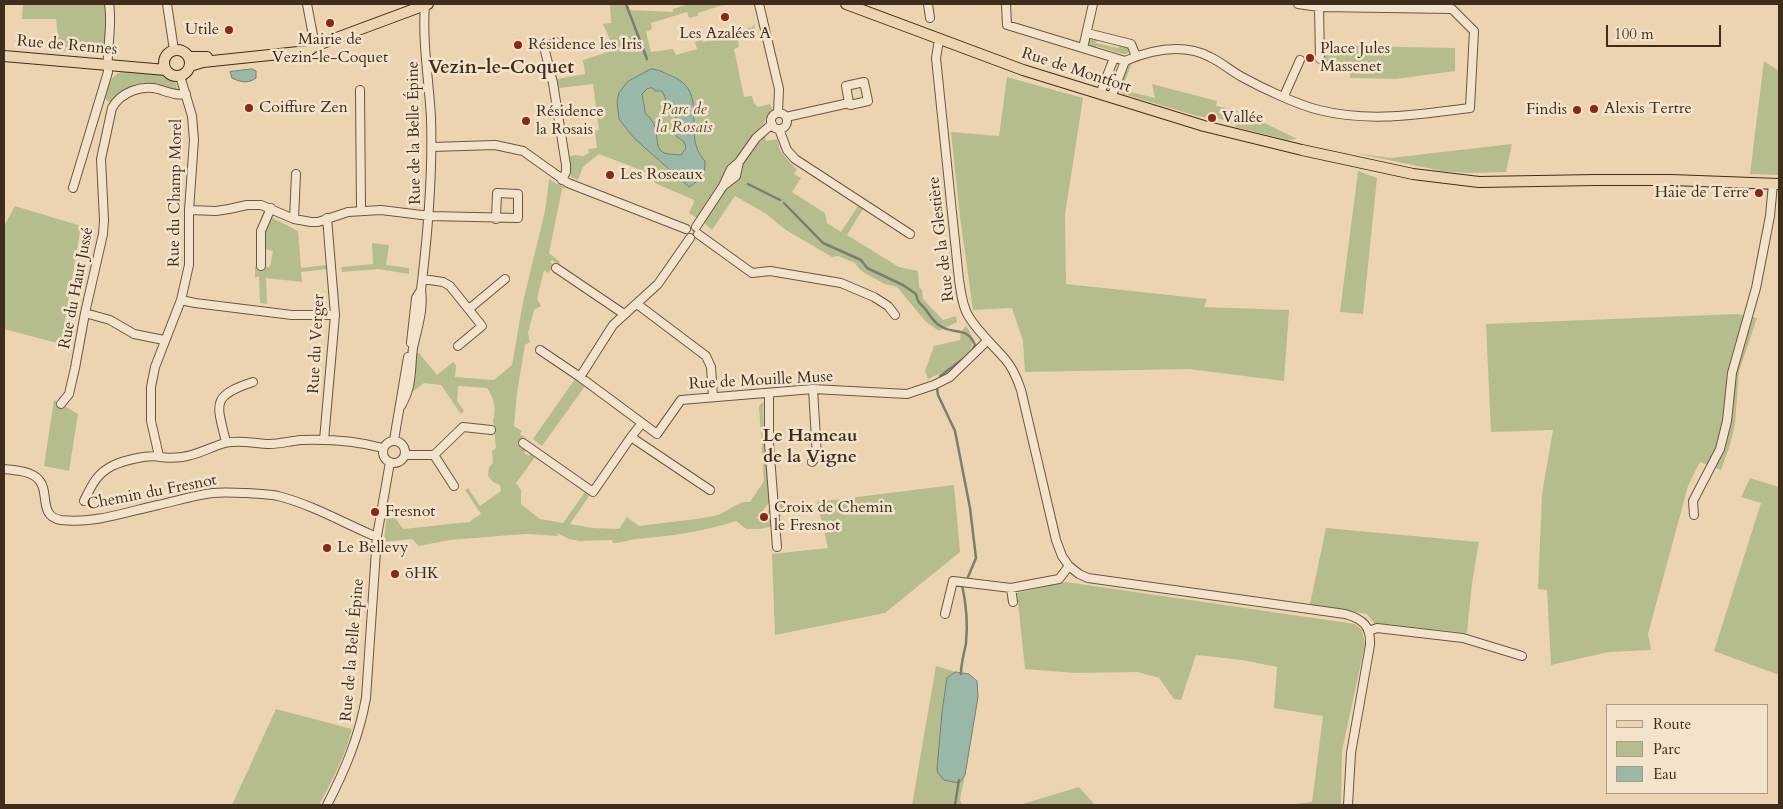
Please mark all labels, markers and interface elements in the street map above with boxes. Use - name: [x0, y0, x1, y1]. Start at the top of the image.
- marker: Les Azalées A: [719, 11, 731, 23]
- scale bar: [1608, 15, 1723, 47]
- marker: Mairie de Vezin-le-Coquet: [324, 17, 336, 29]
- place label: Utile: [185, 20, 219, 40]
- marker: Utile: [223, 24, 235, 36]
- place label: Les Azalées A: [679, 24, 771, 44]
- text: 100 m: [1614, 24, 1654, 44]
- place label: Mairie de Vezin-le-Coquet: [272, 30, 388, 68]
- street label: Rue de Rennes: [16, 32, 118, 60]
- place label: Résidence les Iris: [528, 35, 642, 55]
- marker: Résidence les Iris: [512, 39, 524, 51]
- place label: Place Jules Massenet: [1320, 39, 1390, 77]
- street label: Rue de Montfort: [1019, 44, 1133, 98]
- marker: Place Jules Massenet: [1304, 52, 1316, 64]
- district label: Vezin-le-Coquet: [428, 58, 574, 80]
- street label: Rue de la Belle Épine: [404, 61, 426, 205]
- place label: Coiffure Zen: [259, 98, 348, 118]
- place label: Alexis Tertre: [1604, 99, 1692, 119]
- park label: Parc de la Rosais: [656, 100, 712, 138]
- place label: Findis: [1526, 100, 1567, 120]
- marker: Coiffure Zen: [243, 102, 255, 114]
- place label: Résidence la Rosais: [536, 102, 604, 140]
- marker: Alexis Tertre: [1588, 103, 1600, 115]
- marker: Findis: [1571, 104, 1583, 116]
- place label: Vallée: [1222, 108, 1263, 128]
- marker: Vallée: [1206, 112, 1218, 124]
- marker: Résidence la Rosais: [520, 115, 532, 127]
- street label: Rue du Champ Morel: [165, 119, 187, 267]
- place label: Les Roseaux: [620, 165, 703, 185]
- marker: Les Roseaux: [604, 169, 616, 181]
- street label: Rue de la Glestière: [925, 175, 959, 303]
- place label: Haie de Terre: [1655, 183, 1749, 203]
- marker: Haie de Terre: [1753, 187, 1765, 199]
- street label: Rue du Haut Jussé: [56, 225, 98, 351]
- street label: Rue du Verger: [305, 294, 329, 394]
- street label: Rue de Mouille Muse: [688, 368, 834, 394]
- district label: Le Hameau de la Vigne: [763, 426, 857, 468]
- street label: Chemin du Fresnot: [86, 471, 218, 515]
- place label: Croix de Chemin le Fresnot: [774, 498, 893, 536]
- place label: Fresnot: [385, 502, 435, 522]
- marker: Fresnot: [369, 506, 381, 518]
- marker: Croix de Chemin le Fresnot: [758, 511, 770, 523]
- place label: Le Bellevy: [337, 538, 408, 558]
- marker: Le Bellevy: [321, 542, 333, 554]
- place label: ōHK: [405, 564, 439, 584]
- marker: ōHK: [389, 568, 401, 580]
- street label: Rue de la Belle Épine: [337, 577, 369, 723]
- legend: [1606, 704, 1768, 794]
- text: Route: [1653, 714, 1691, 734]
- text: Parc: [1653, 739, 1681, 759]
- text: Eau: [1653, 764, 1677, 784]

